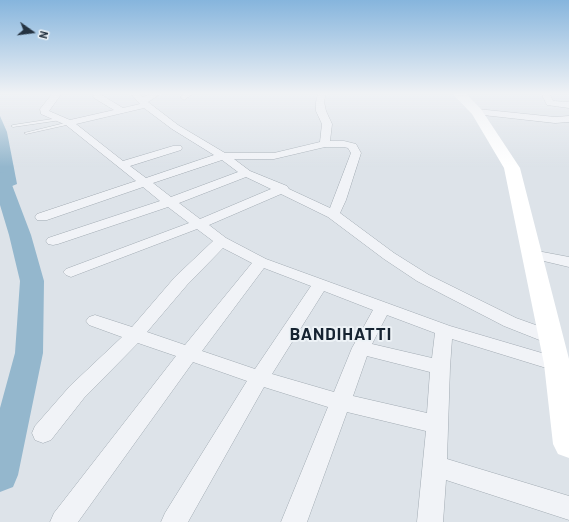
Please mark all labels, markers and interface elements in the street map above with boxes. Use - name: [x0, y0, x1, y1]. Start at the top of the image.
- north arrow: [12, 12, 52, 52]
- text: N: [37, 30, 51, 40]
- district label: BANDIHATTI: [290, 324, 392, 344]

